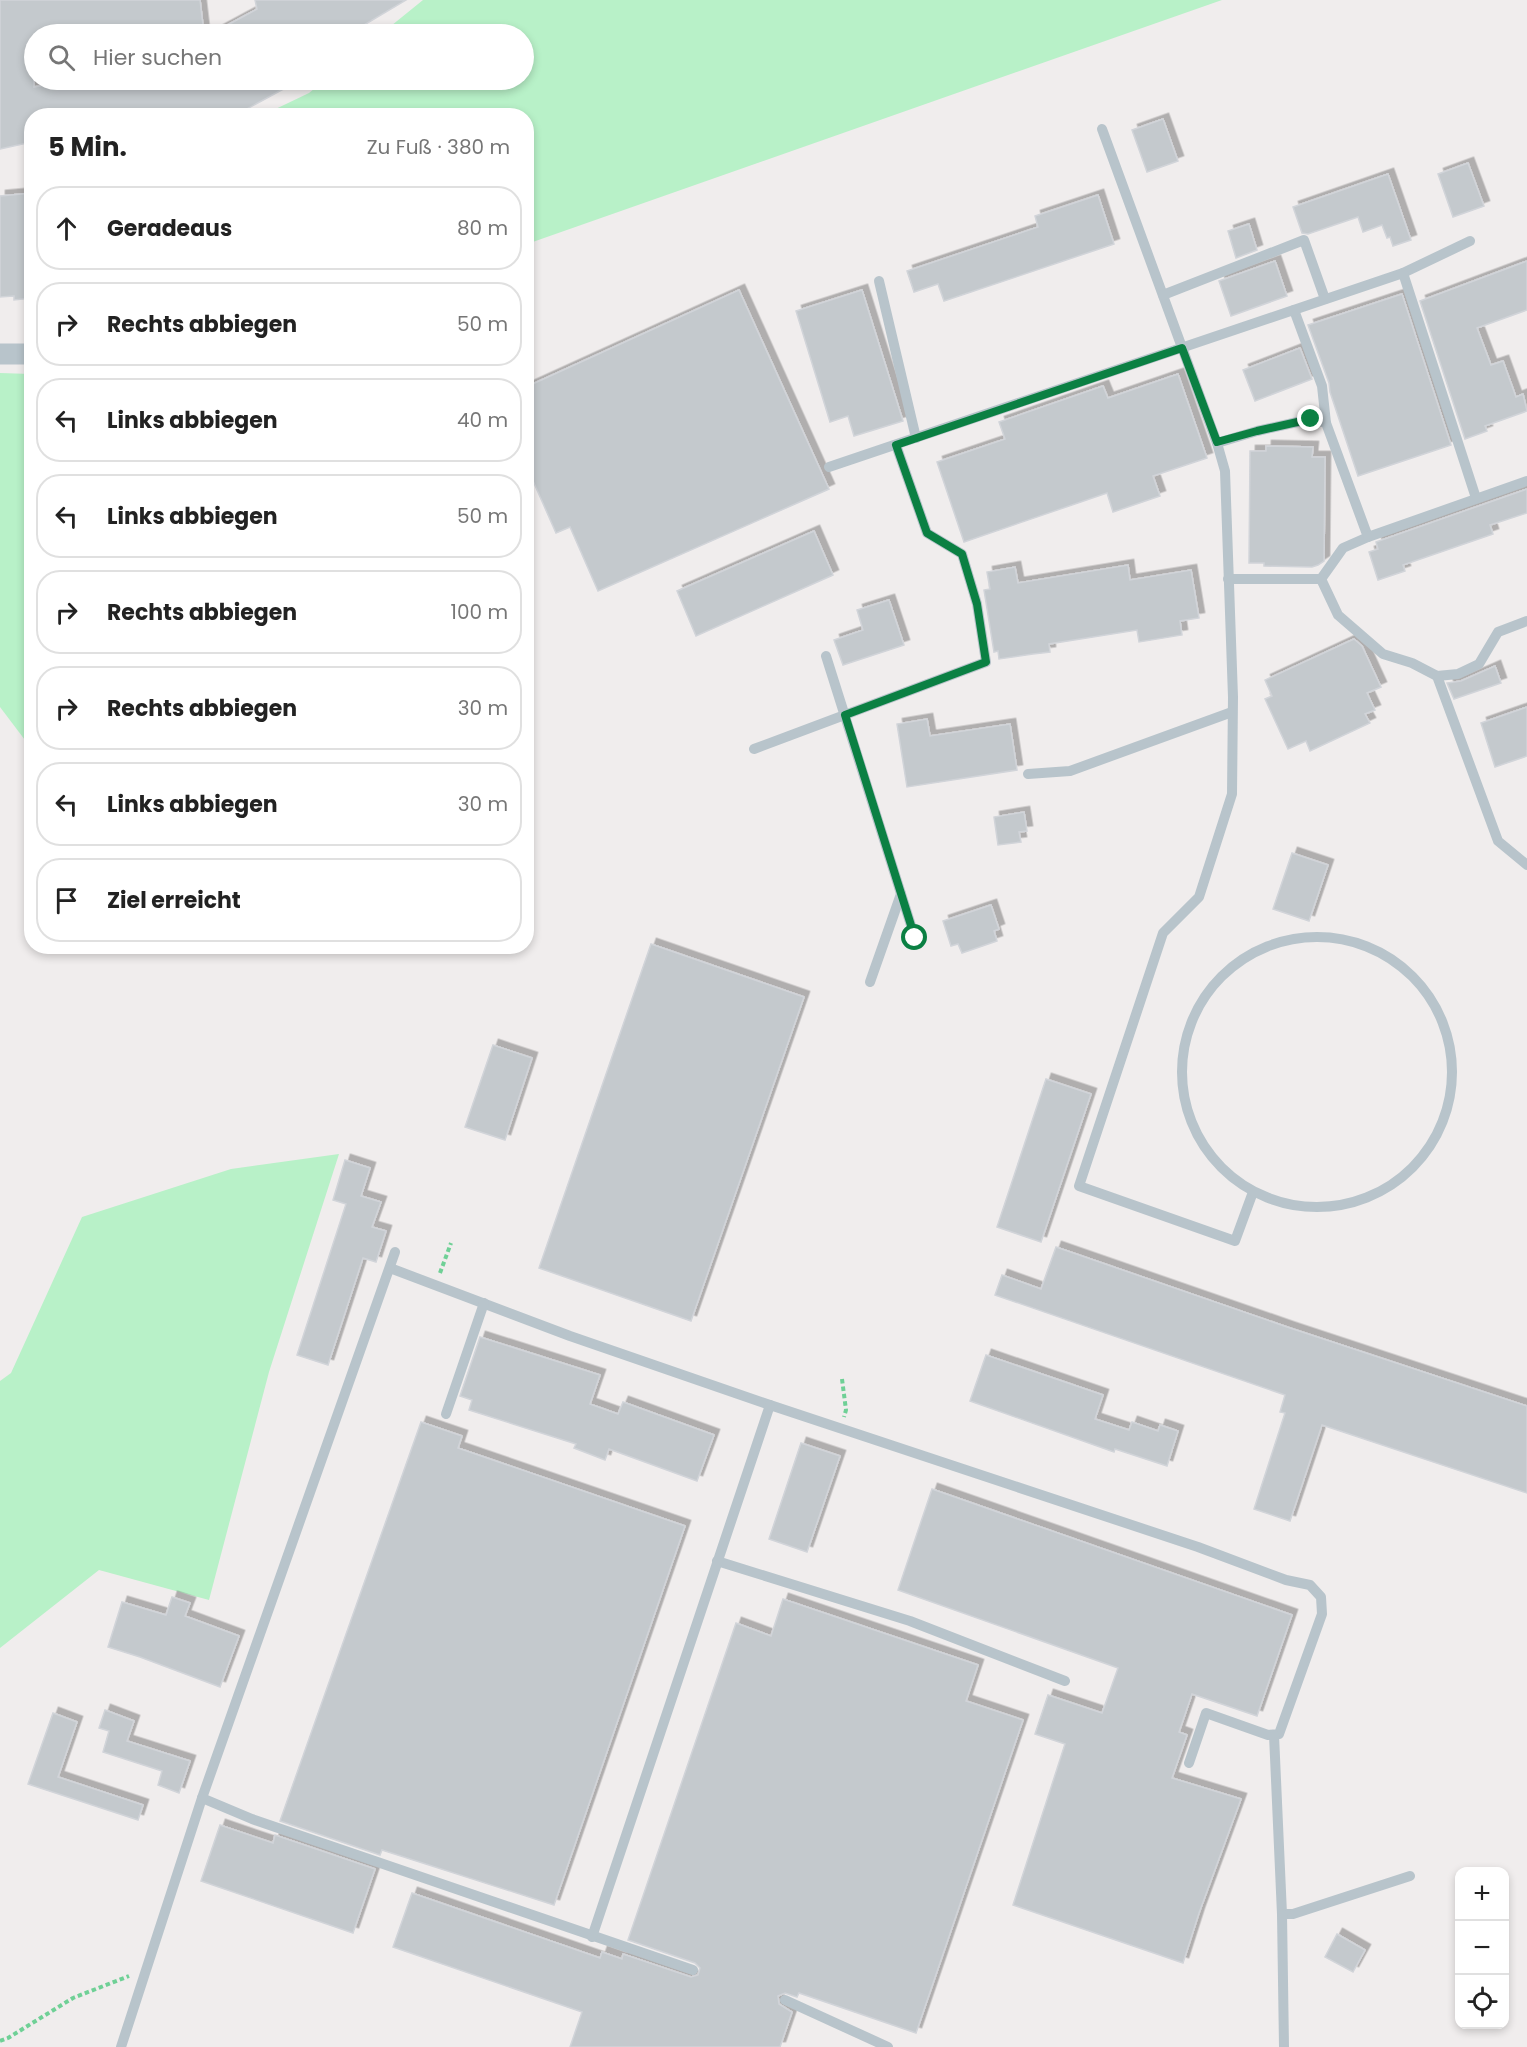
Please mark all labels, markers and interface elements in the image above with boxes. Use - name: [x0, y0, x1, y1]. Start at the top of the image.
- search box: [24, 24, 534, 90]
- icon: search: [45, 41, 78, 74]
- text: Hier suchen: [93, 42, 222, 73]
- text: 5 Min.: [48, 129, 127, 165]
- text: Zu Fuß · 380 m: [367, 133, 510, 161]
- icon: ahead: [50, 212, 83, 245]
- text: Geradeaus: [107, 213, 232, 244]
- text: 80 m: [457, 214, 508, 242]
- icon: right: [50, 308, 83, 341]
- text: Rechts abbiegen: [107, 309, 297, 340]
- text: 50 m: [457, 310, 508, 338]
- icon: left: [50, 404, 83, 437]
- text: Links abbiegen: [107, 405, 278, 436]
- route end: [1297, 405, 1323, 431]
- text: 40 m: [457, 406, 508, 434]
- icon: left: [50, 500, 83, 533]
- text: Links abbiegen: [107, 501, 278, 532]
- text: 50 m: [457, 502, 508, 530]
- icon: right: [50, 596, 83, 629]
- text: Rechts abbiegen: [107, 597, 297, 628]
- text: 100 m: [451, 598, 508, 626]
- icon: right: [50, 692, 83, 725]
- text: Rechts abbiegen: [107, 693, 297, 724]
- text: 30 m: [458, 694, 508, 722]
- icon: left: [50, 788, 83, 821]
- text: Links abbiegen: [107, 789, 278, 820]
- text: 30 m: [458, 790, 508, 818]
- icon: arrive: [50, 884, 83, 917]
- text: Ziel erreicht: [107, 885, 241, 916]
- route start: [901, 924, 927, 950]
- map controls: [1455, 1867, 1509, 2029]
- button: +: [1455, 1867, 1509, 1921]
- button: −: [1455, 1921, 1509, 1975]
- button: locate: [1455, 1975, 1509, 2029]

